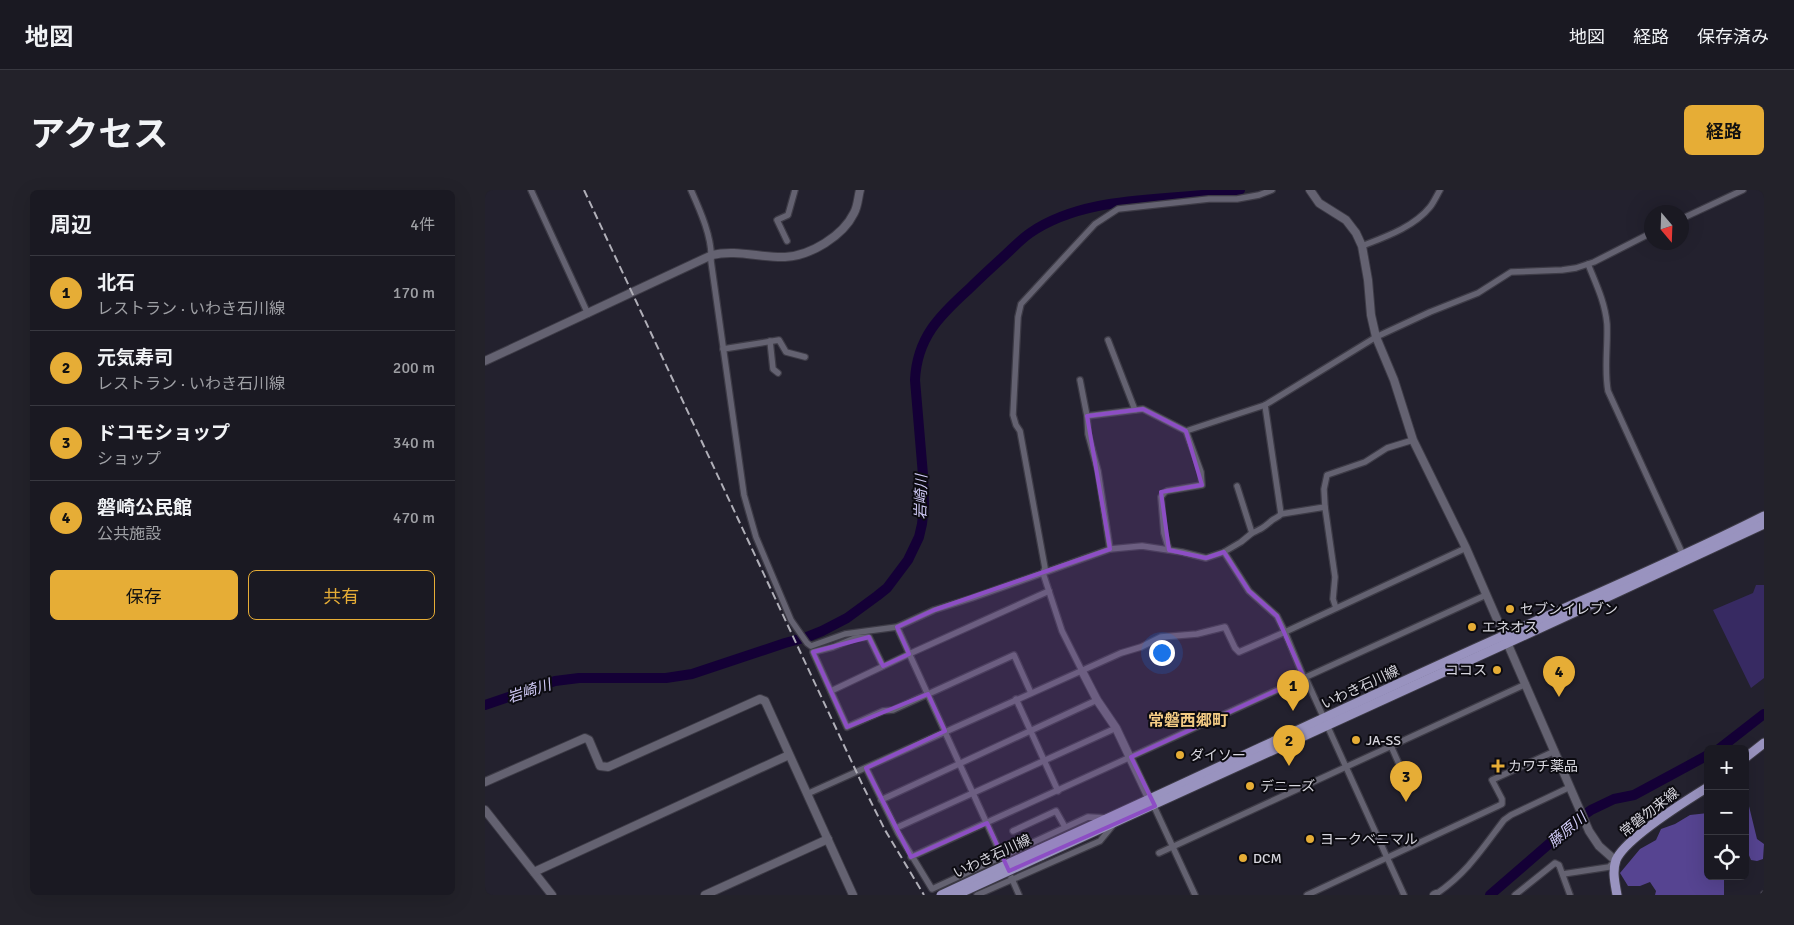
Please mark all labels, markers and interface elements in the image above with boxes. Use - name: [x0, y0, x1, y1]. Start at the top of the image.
- text: 地図: [25, 22, 73, 52]
- text: 地図: [1569, 26, 1605, 48]
- text: 経路: [1633, 26, 1669, 48]
- text: 保存済み: [1697, 26, 1769, 48]
- button: 経路: [1684, 105, 1764, 155]
- text: アクセス: [30, 113, 168, 156]
- north arrow: [1644, 205, 1689, 250]
- text: 周辺: [50, 212, 92, 238]
- text: 4件: [410, 215, 435, 235]
- text: 北石: [97, 271, 135, 295]
- text: 1: [62, 283, 70, 303]
- text: 170 m: [393, 283, 435, 303]
- text: レストラン · いわき石川線: [97, 299, 285, 319]
- text: 元気寿司: [97, 346, 173, 370]
- text: 2: [62, 358, 70, 378]
- text: 200 m: [393, 358, 435, 378]
- text: レストラン · いわき石川線: [97, 374, 285, 394]
- text: ドコモショップ: [97, 421, 230, 445]
- text: 3: [62, 433, 70, 453]
- text: 340 m: [393, 433, 435, 453]
- text: ショップ: [97, 449, 161, 469]
- water label: 岩崎川: [912, 472, 930, 520]
- text: 磐崎公民館: [97, 496, 192, 520]
- text: 4: [62, 508, 70, 528]
- text: 470 m: [393, 508, 435, 528]
- text: 公共施設: [97, 524, 161, 544]
- button: 保存: [50, 570, 238, 620]
- button: 共有: [248, 570, 435, 620]
- place label: セブンイレブン: [1520, 601, 1618, 618]
- marker: セブンイレブン: [1504, 603, 1516, 615]
- place label: エネオス: [1482, 619, 1538, 636]
- marker: エネオス: [1466, 621, 1478, 633]
- your location: [1149, 640, 1175, 666]
- pin: 4: [1543, 656, 1575, 697]
- street label: いわき石川線: [1319, 662, 1402, 713]
- place label: ココス: [1445, 662, 1487, 679]
- marker: ココス: [1491, 664, 1503, 676]
- pin: 1: [1277, 670, 1309, 711]
- water label: 岩崎川: [505, 675, 555, 707]
- district label: 常磐西郷町: [1148, 711, 1228, 731]
- pin: 2: [1273, 725, 1305, 766]
- place label: JA-SS: [1366, 732, 1401, 749]
- marker: JA-SS: [1350, 734, 1362, 746]
- map controls: [1704, 745, 1749, 880]
- button: +: [1704, 745, 1749, 790]
- place label: ダイソー: [1190, 747, 1246, 764]
- marker: ダイソー: [1174, 749, 1186, 761]
- place label: カワチ薬品: [1508, 758, 1578, 775]
- marker: カワチ薬品: [1492, 760, 1504, 772]
- pin: 3: [1390, 761, 1422, 802]
- place label: デニーズ: [1260, 778, 1315, 795]
- marker: デニーズ: [1244, 780, 1256, 792]
- street label: 常磐勿来線: [1616, 784, 1682, 841]
- button: −: [1704, 790, 1749, 835]
- water label: 藤原川: [1544, 807, 1592, 851]
- street label: いわき石川線: [951, 831, 1034, 882]
- place label: ヨークベニマル: [1320, 831, 1418, 848]
- marker: ヨークベニマル: [1304, 833, 1316, 845]
- button: locate: [1704, 835, 1749, 880]
- place label: DCM: [1253, 850, 1282, 867]
- marker: DCM: [1237, 852, 1249, 864]

